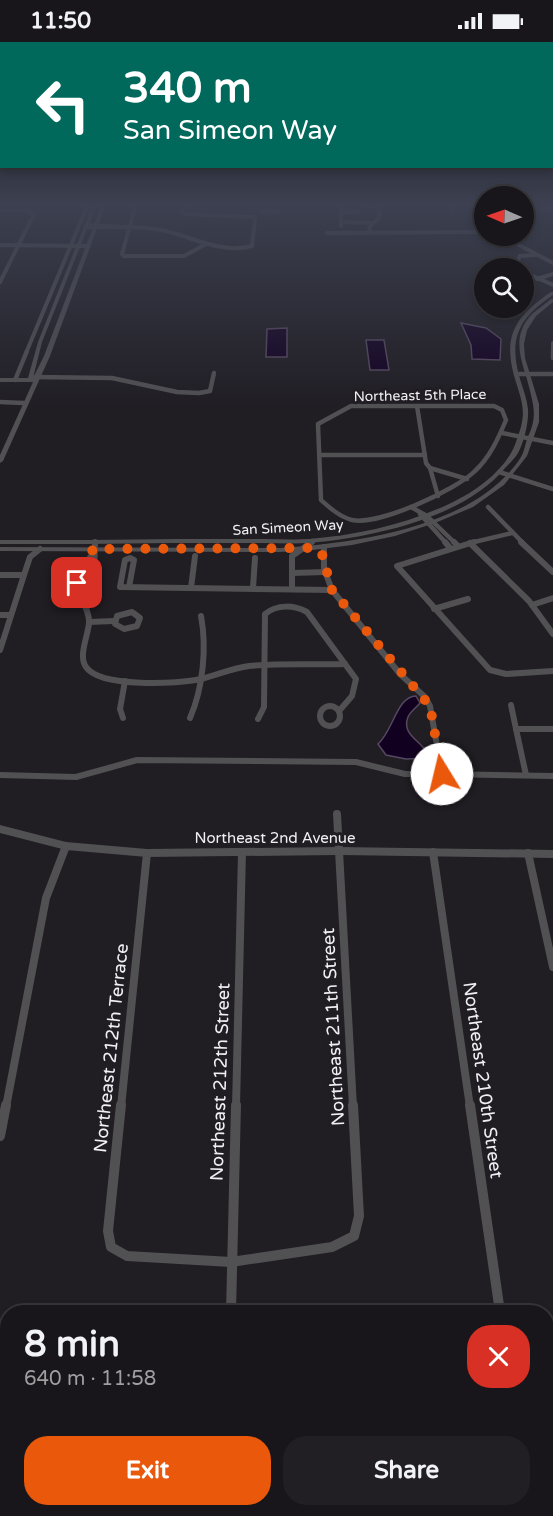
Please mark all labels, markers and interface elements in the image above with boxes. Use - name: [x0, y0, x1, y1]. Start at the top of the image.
- text: 11:50: [30, 8, 91, 34]
- text: 340 m: [123, 63, 252, 114]
- icon: left: [24, 66, 102, 144]
- text: San Simeon Way: [123, 114, 337, 147]
- north arrow: [474, 186, 534, 246]
- map controls: [474, 186, 534, 318]
- button: search: [474, 258, 534, 318]
- street label: Northeast 5th Place: [354, 386, 486, 405]
- street label: San Simeon Way: [232, 516, 344, 539]
- pin: [51, 557, 102, 608]
- icon: arrive: [60, 566, 93, 599]
- position arrow: [410, 742, 474, 806]
- street label: Northeast 2nd Avenue: [195, 829, 355, 847]
- street label: Northeast 211th Street: [317, 927, 349, 1127]
- street label: Northeast 212th Terrace: [89, 942, 133, 1154]
- street label: Northeast 210th Street: [458, 980, 508, 1180]
- street label: Northeast 212th Street: [206, 982, 234, 1181]
- text: 8 min: [24, 1323, 120, 1366]
- button: close: [467, 1325, 530, 1388]
- text: 640 m · 11:58: [24, 1367, 156, 1391]
- button: Exit: [24, 1436, 271, 1505]
- button: Share: [283, 1436, 530, 1505]

